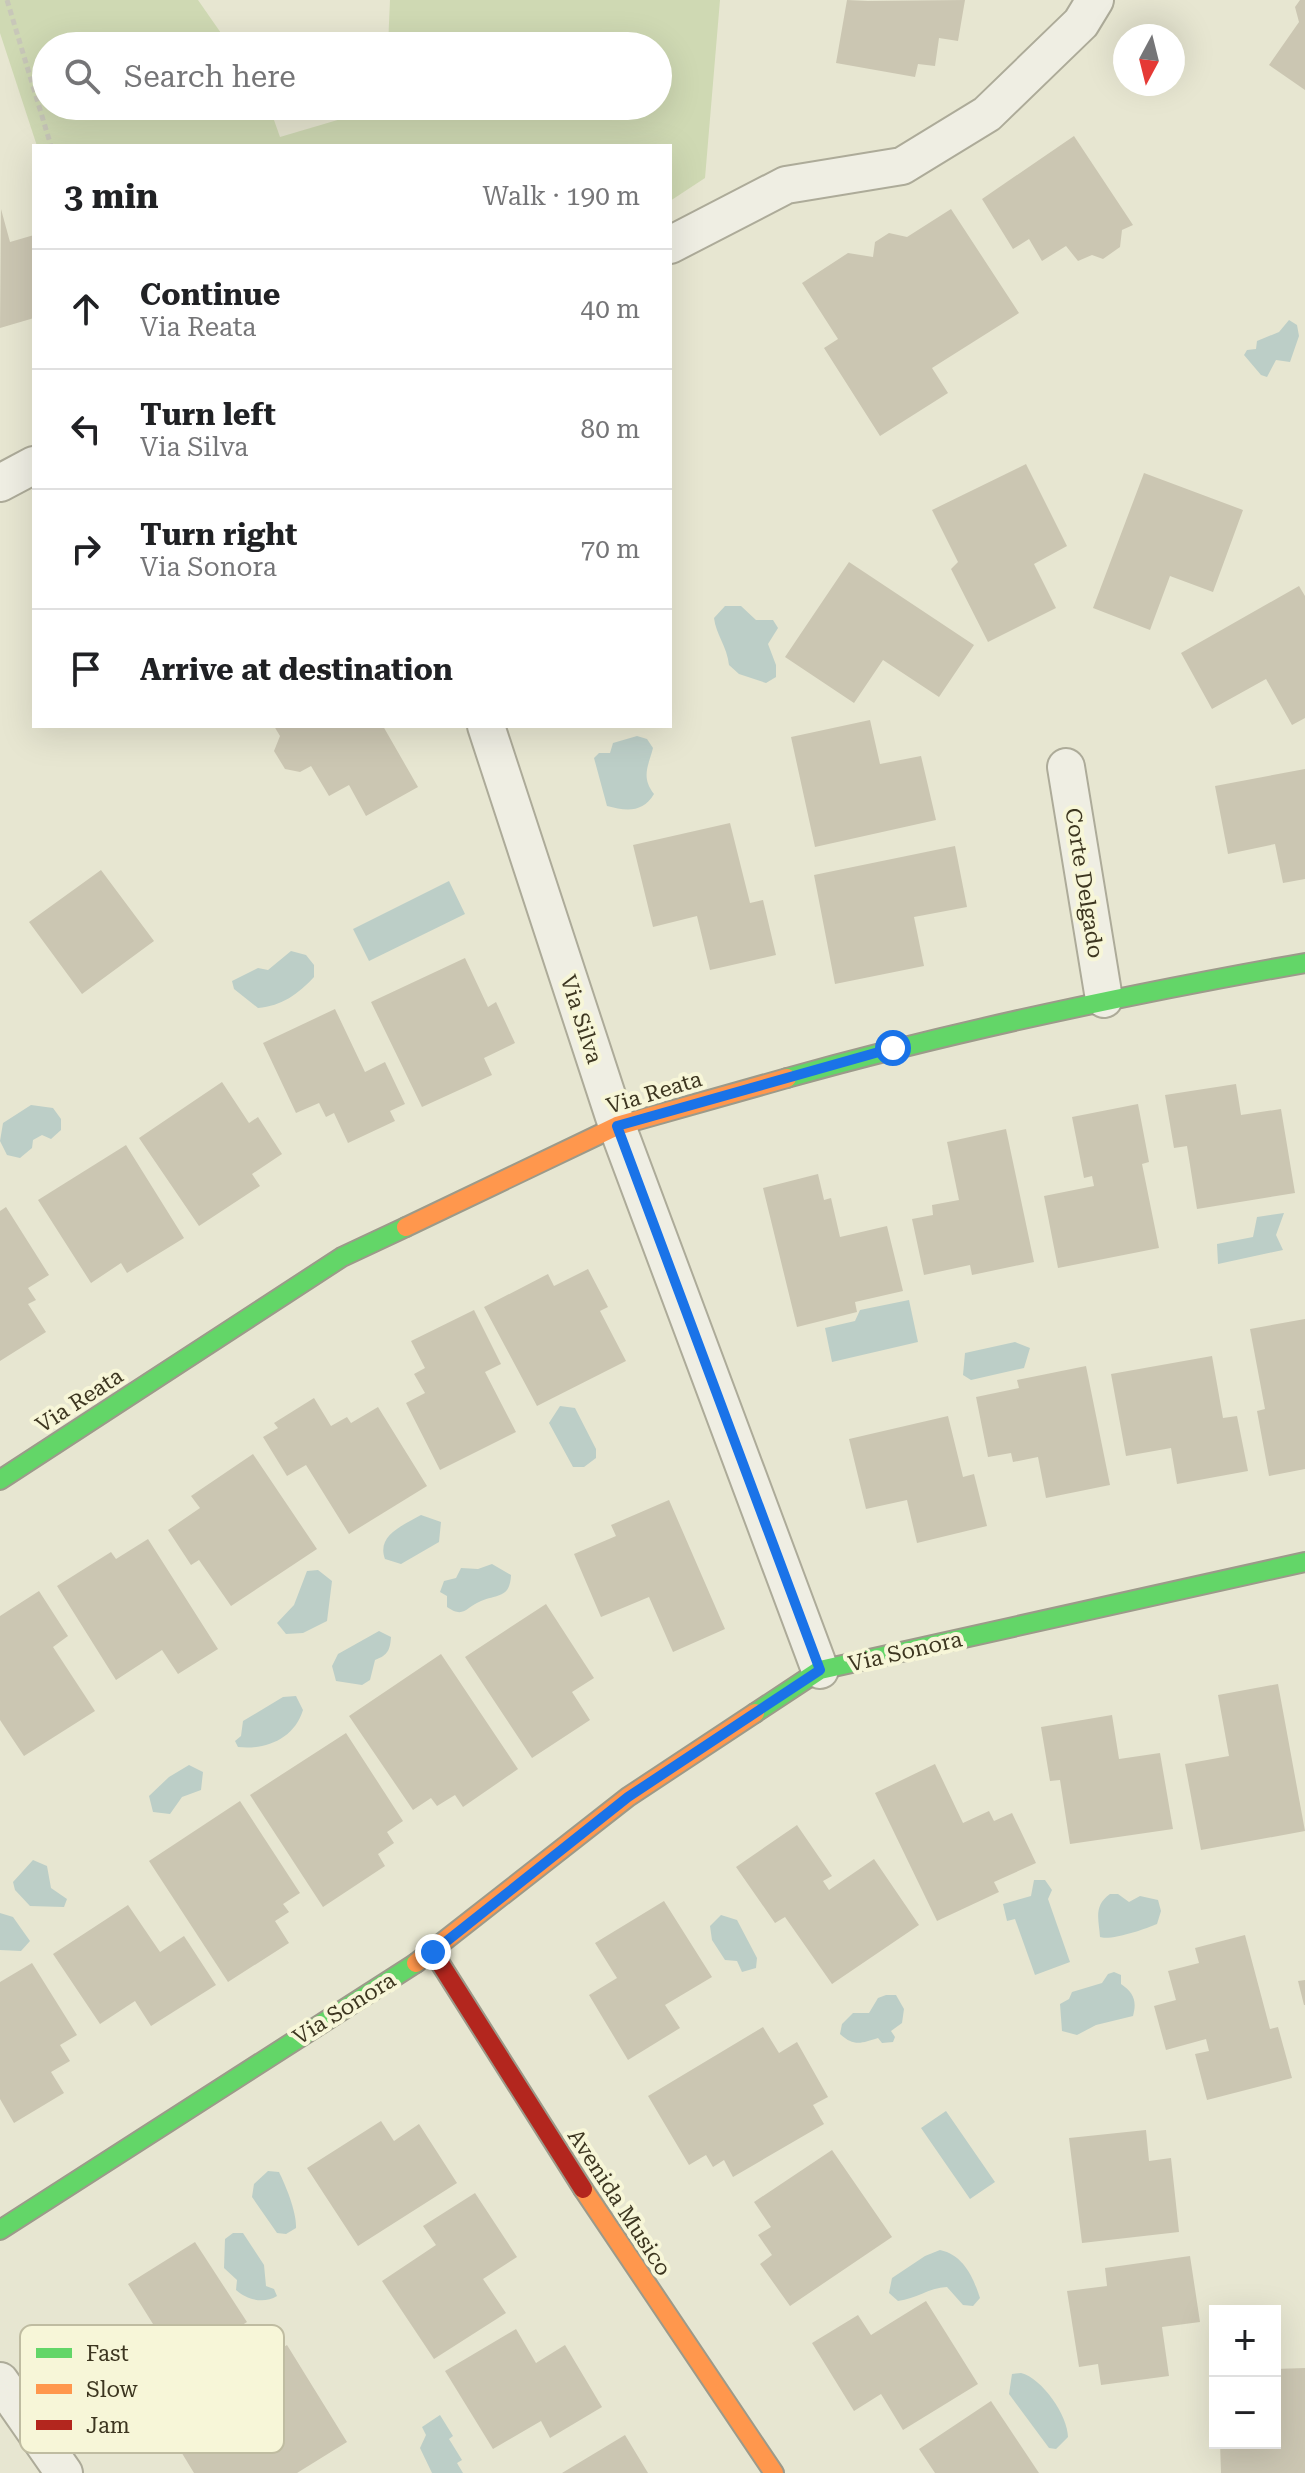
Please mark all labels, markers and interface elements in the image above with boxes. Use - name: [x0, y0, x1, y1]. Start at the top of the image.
- north arrow: [1113, 24, 1185, 96]
- search box: [32, 32, 672, 120]
- icon: search: [60, 54, 104, 98]
- text: Search here: [124, 59, 296, 94]
- text: 3 min: [64, 176, 159, 216]
- text: Walk · 190 m: [482, 181, 640, 211]
- text: Continue: [140, 277, 280, 312]
- icon: ahead: [64, 287, 108, 331]
- text: 40 m: [581, 294, 640, 324]
- text: Via Reata: [140, 312, 256, 342]
- text: Turn left: [140, 397, 276, 432]
- icon: left: [64, 407, 108, 451]
- text: 80 m: [581, 414, 640, 444]
- text: Via Silva: [140, 432, 248, 462]
- text: Turn right: [140, 517, 297, 552]
- icon: right: [64, 527, 108, 571]
- text: 70 m: [581, 534, 640, 564]
- text: Via Sonora: [140, 552, 277, 582]
- icon: arrive: [64, 647, 108, 691]
- text: Arrive at destination: [140, 652, 453, 687]
- street label: Corte Delgado: [1060, 806, 1109, 960]
- street label: Via Silva: [555, 972, 608, 1067]
- route start: [875, 1030, 911, 1066]
- street label: Via Reata: [603, 1066, 705, 1119]
- street label: Via Reata: [31, 1363, 127, 1438]
- street label: Via Sonora: [846, 1626, 964, 1677]
- route end: [415, 1934, 451, 1970]
- street label: Via Sonora: [289, 1967, 400, 2050]
- street label: Avenida Musico: [563, 2124, 676, 2280]
- map controls: [1209, 2305, 1281, 2449]
- button: +: [1209, 2305, 1281, 2377]
- legend: [20, 2325, 284, 2453]
- text: Fast: [86, 2341, 129, 2366]
- text: Slow: [86, 2377, 139, 2402]
- button: −: [1209, 2377, 1281, 2449]
- text: Jam: [86, 2413, 130, 2438]

